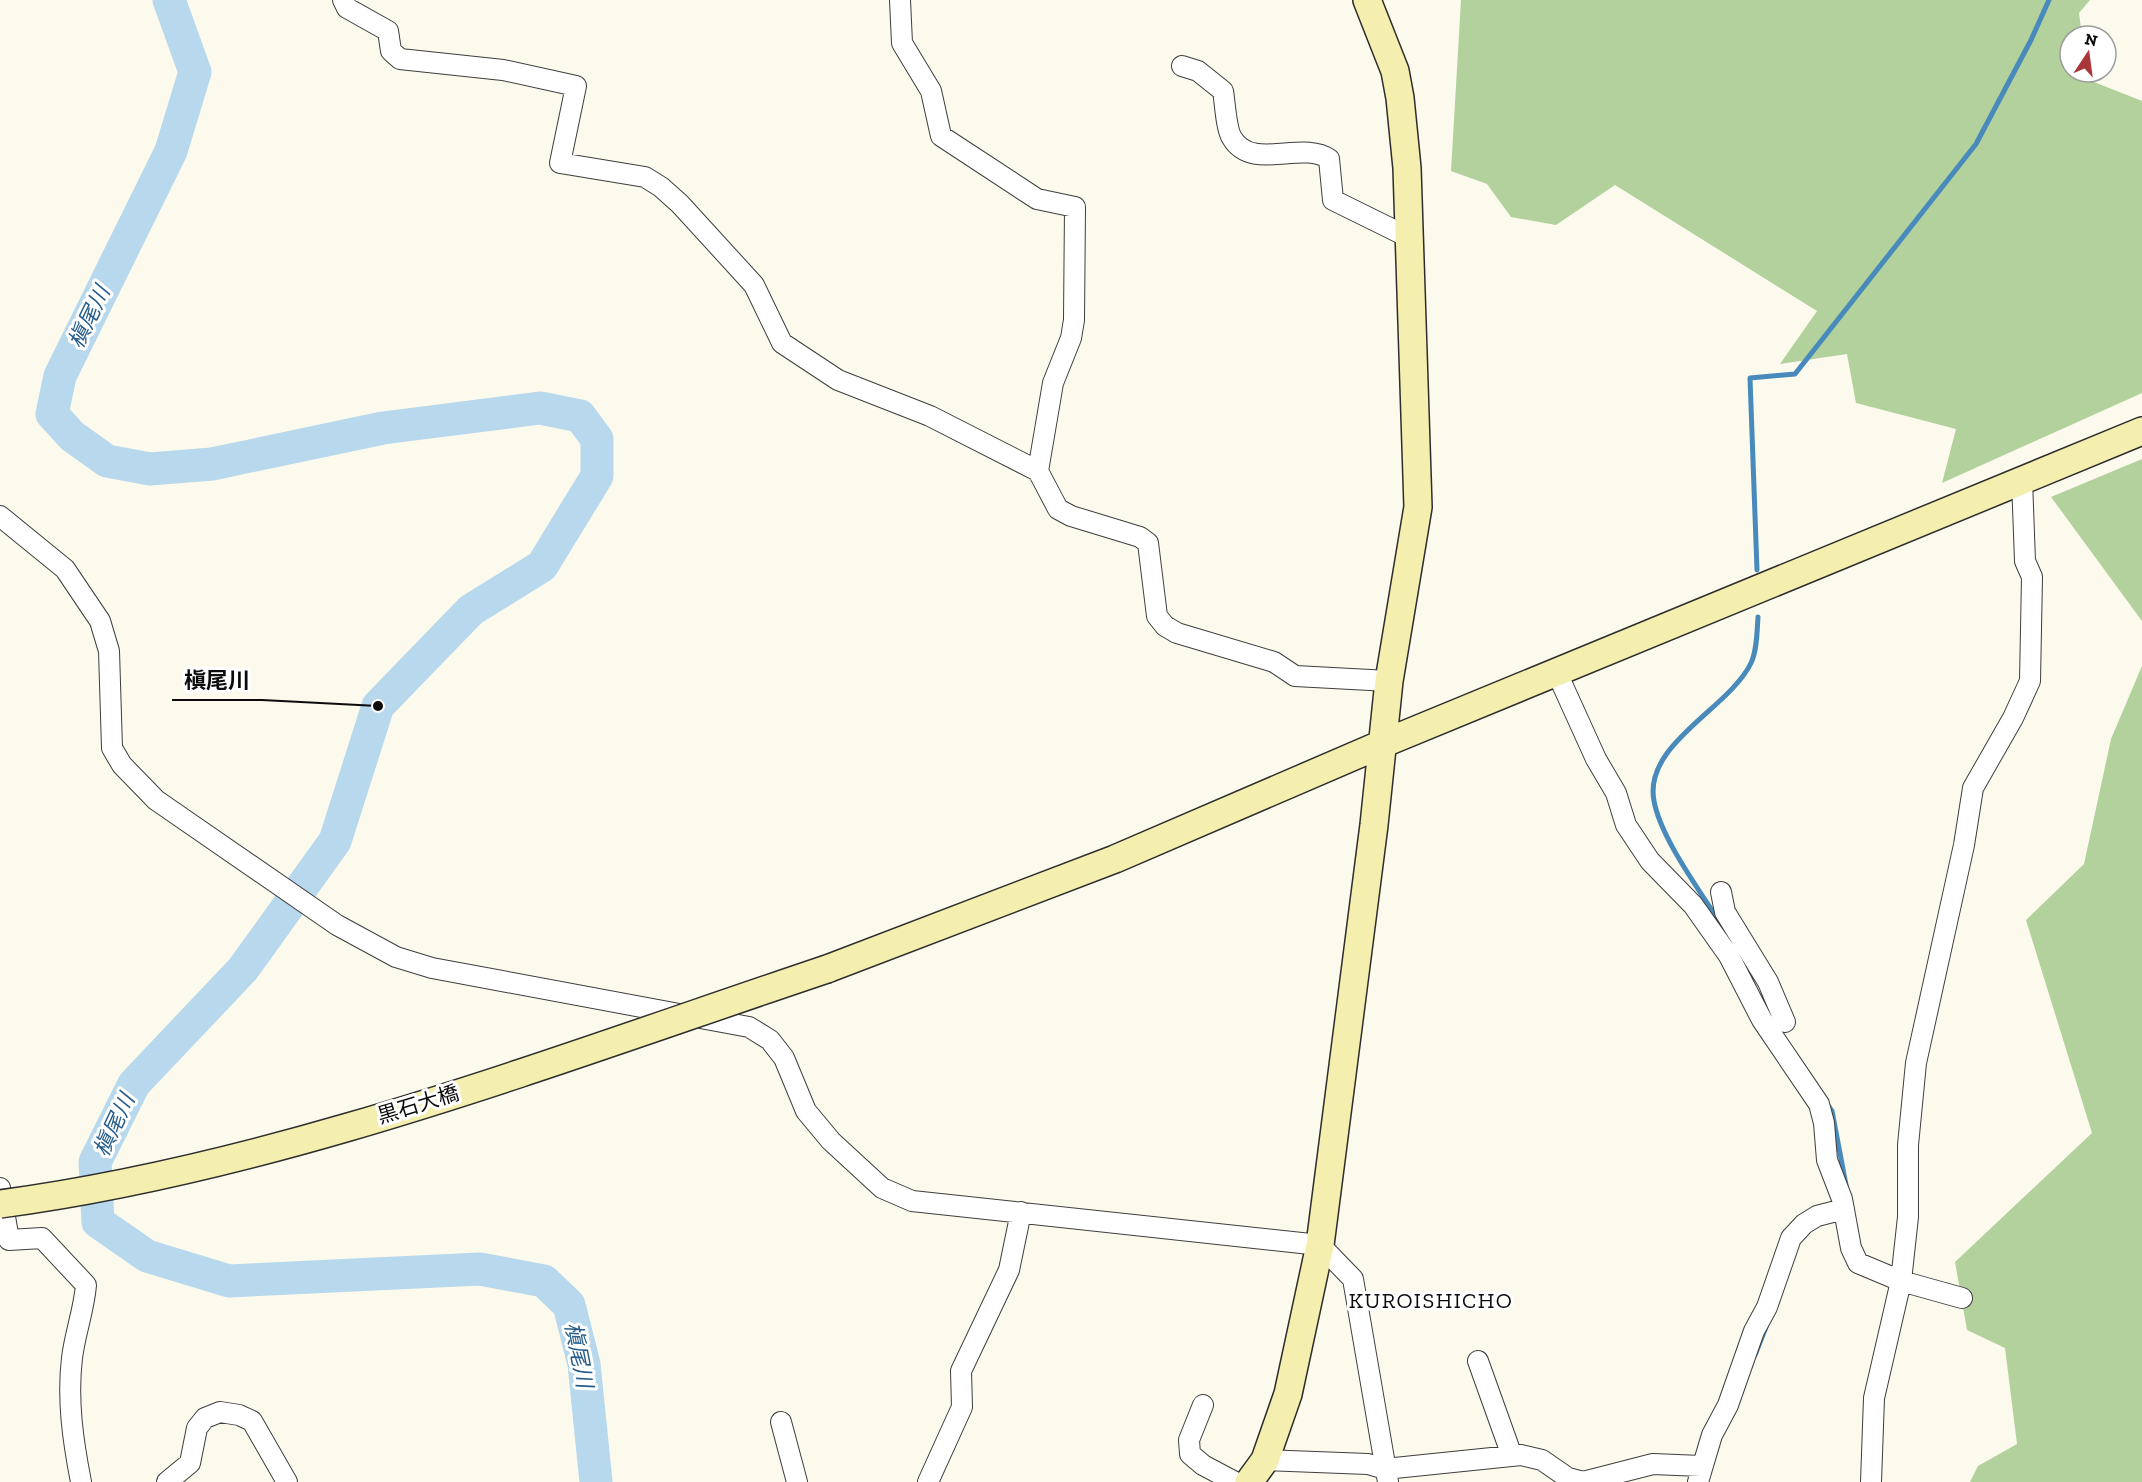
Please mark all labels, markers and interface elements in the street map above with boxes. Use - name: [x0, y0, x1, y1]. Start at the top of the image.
- north arrow: [2058, 24, 2118, 84]
- text: N: [2083, 29, 2099, 50]
- water label: 槇尾川: [62, 280, 116, 353]
- callout: 槇尾川: [172, 660, 262, 700]
- text: 槇尾川: [184, 667, 250, 694]
- street label: 黒石大橋: [374, 1080, 462, 1128]
- water label: 槇尾川: [88, 1088, 141, 1161]
- district label: KUROISHICHO: [1349, 1287, 1513, 1314]
- water label: 槇尾川: [559, 1320, 599, 1392]

